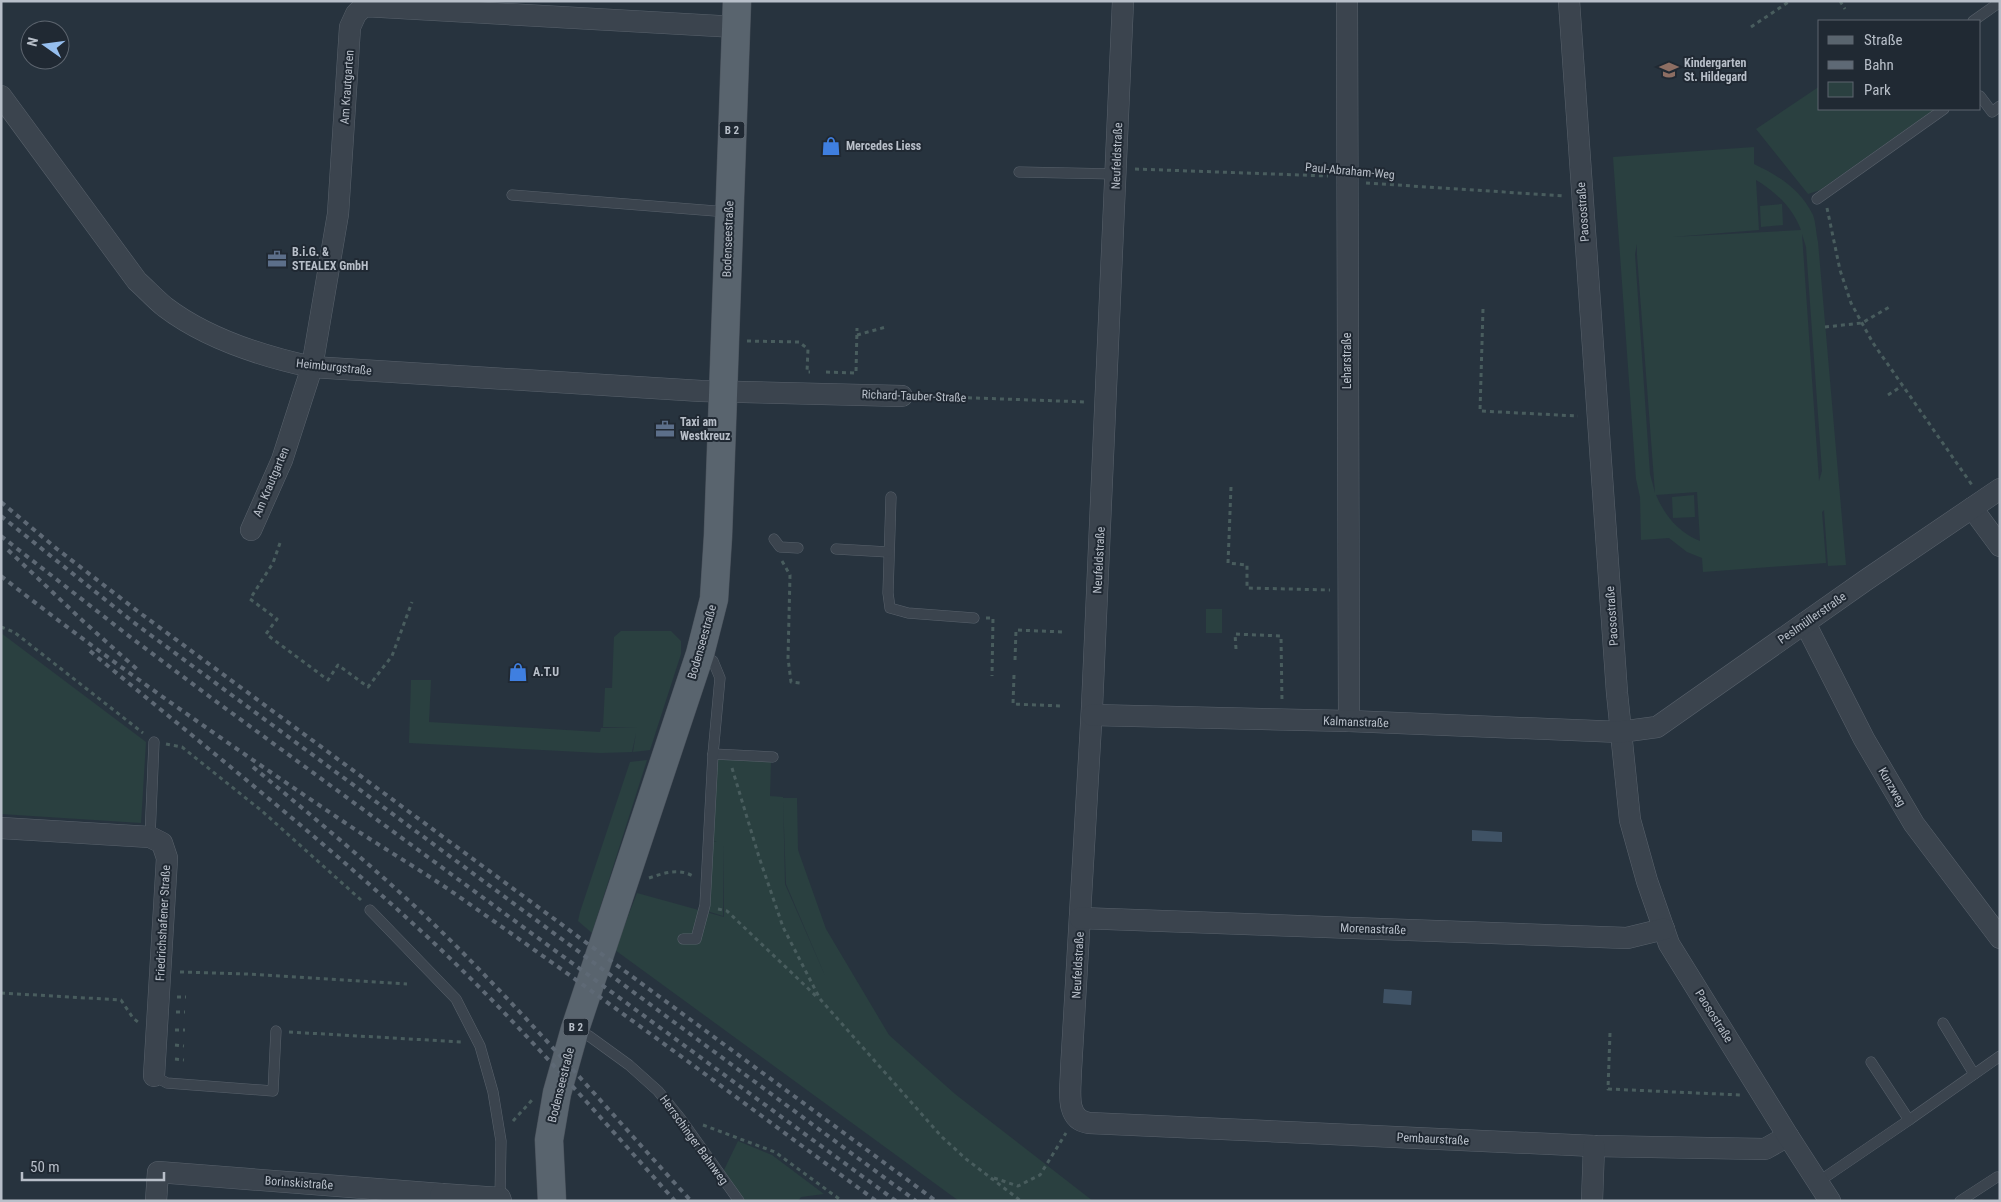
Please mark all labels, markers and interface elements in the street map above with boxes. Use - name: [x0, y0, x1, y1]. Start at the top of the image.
- north arrow: [20, 20, 70, 70]
- legend: [1818, 20, 1981, 110]
- text: Straße: [1864, 31, 1903, 49]
- text: N: [24, 36, 41, 48]
- street label: Am Krautgarten: [337, 49, 357, 125]
- place label: Kindergarten St. Hildegard: [1684, 56, 1747, 84]
- text: Bahn: [1864, 56, 1894, 74]
- school or university icon: Kindergarten St. Hildegard: [1658, 59, 1680, 81]
- text: Park: [1864, 81, 1891, 99]
- road number: B 2: [720, 122, 744, 138]
- street label: Neufeldstraße: [1109, 122, 1125, 190]
- shop icon: Mercedes Liess: [820, 135, 842, 157]
- place label: Mercedes Liess: [846, 139, 922, 153]
- street label: Paul-Abraham-Weg: [1305, 160, 1395, 182]
- street label: Paosostraße: [1574, 181, 1592, 242]
- street label: Bodenseestraße: [720, 200, 736, 278]
- place label: B.i.G. & STEALEX GmbH: [292, 245, 368, 273]
- office icon: B.i.G. & STEALEX GmbH: [266, 248, 288, 270]
- street label: Leharstraße: [1340, 332, 1354, 389]
- street label: Heimburgstraße: [295, 356, 373, 378]
- street label: Richard-Tauber-Straße: [861, 387, 967, 405]
- place label: Taxi am Westkreuz: [680, 415, 730, 443]
- office icon: Taxi am Westkreuz: [654, 418, 676, 440]
- street label: Am Krautgarten: [250, 445, 292, 519]
- street label: Neufeldstraße: [1090, 526, 1108, 594]
- street label: Paosostraße: [1603, 585, 1621, 646]
- street label: Peslmüllerstraße: [1775, 589, 1849, 647]
- street label: Bodenseestraße: [685, 603, 719, 681]
- shop icon: A.T.U: [507, 661, 529, 683]
- place label: A.T.U: [533, 665, 559, 679]
- street label: Kalmanstraße: [1323, 714, 1389, 730]
- street label: Kunzweg: [1875, 765, 1909, 809]
- street label: Friedrichshafener Straße: [153, 864, 173, 981]
- street label: Morenastraße: [1340, 921, 1407, 937]
- street label: Neufeldstraße: [1069, 931, 1087, 999]
- street label: Paosostraße: [1692, 987, 1736, 1045]
- road number: B 2: [564, 1019, 588, 1036]
- street label: Bodenseestraße: [545, 1046, 577, 1124]
- street label: Herrschinger Bahnweg: [657, 1093, 731, 1187]
- street label: Pembaurstraße: [1396, 1130, 1470, 1148]
- scale bar: [22, 1150, 165, 1182]
- text: 50 m: [30, 1158, 60, 1176]
- street label: Borinskistraße: [264, 1174, 334, 1192]

